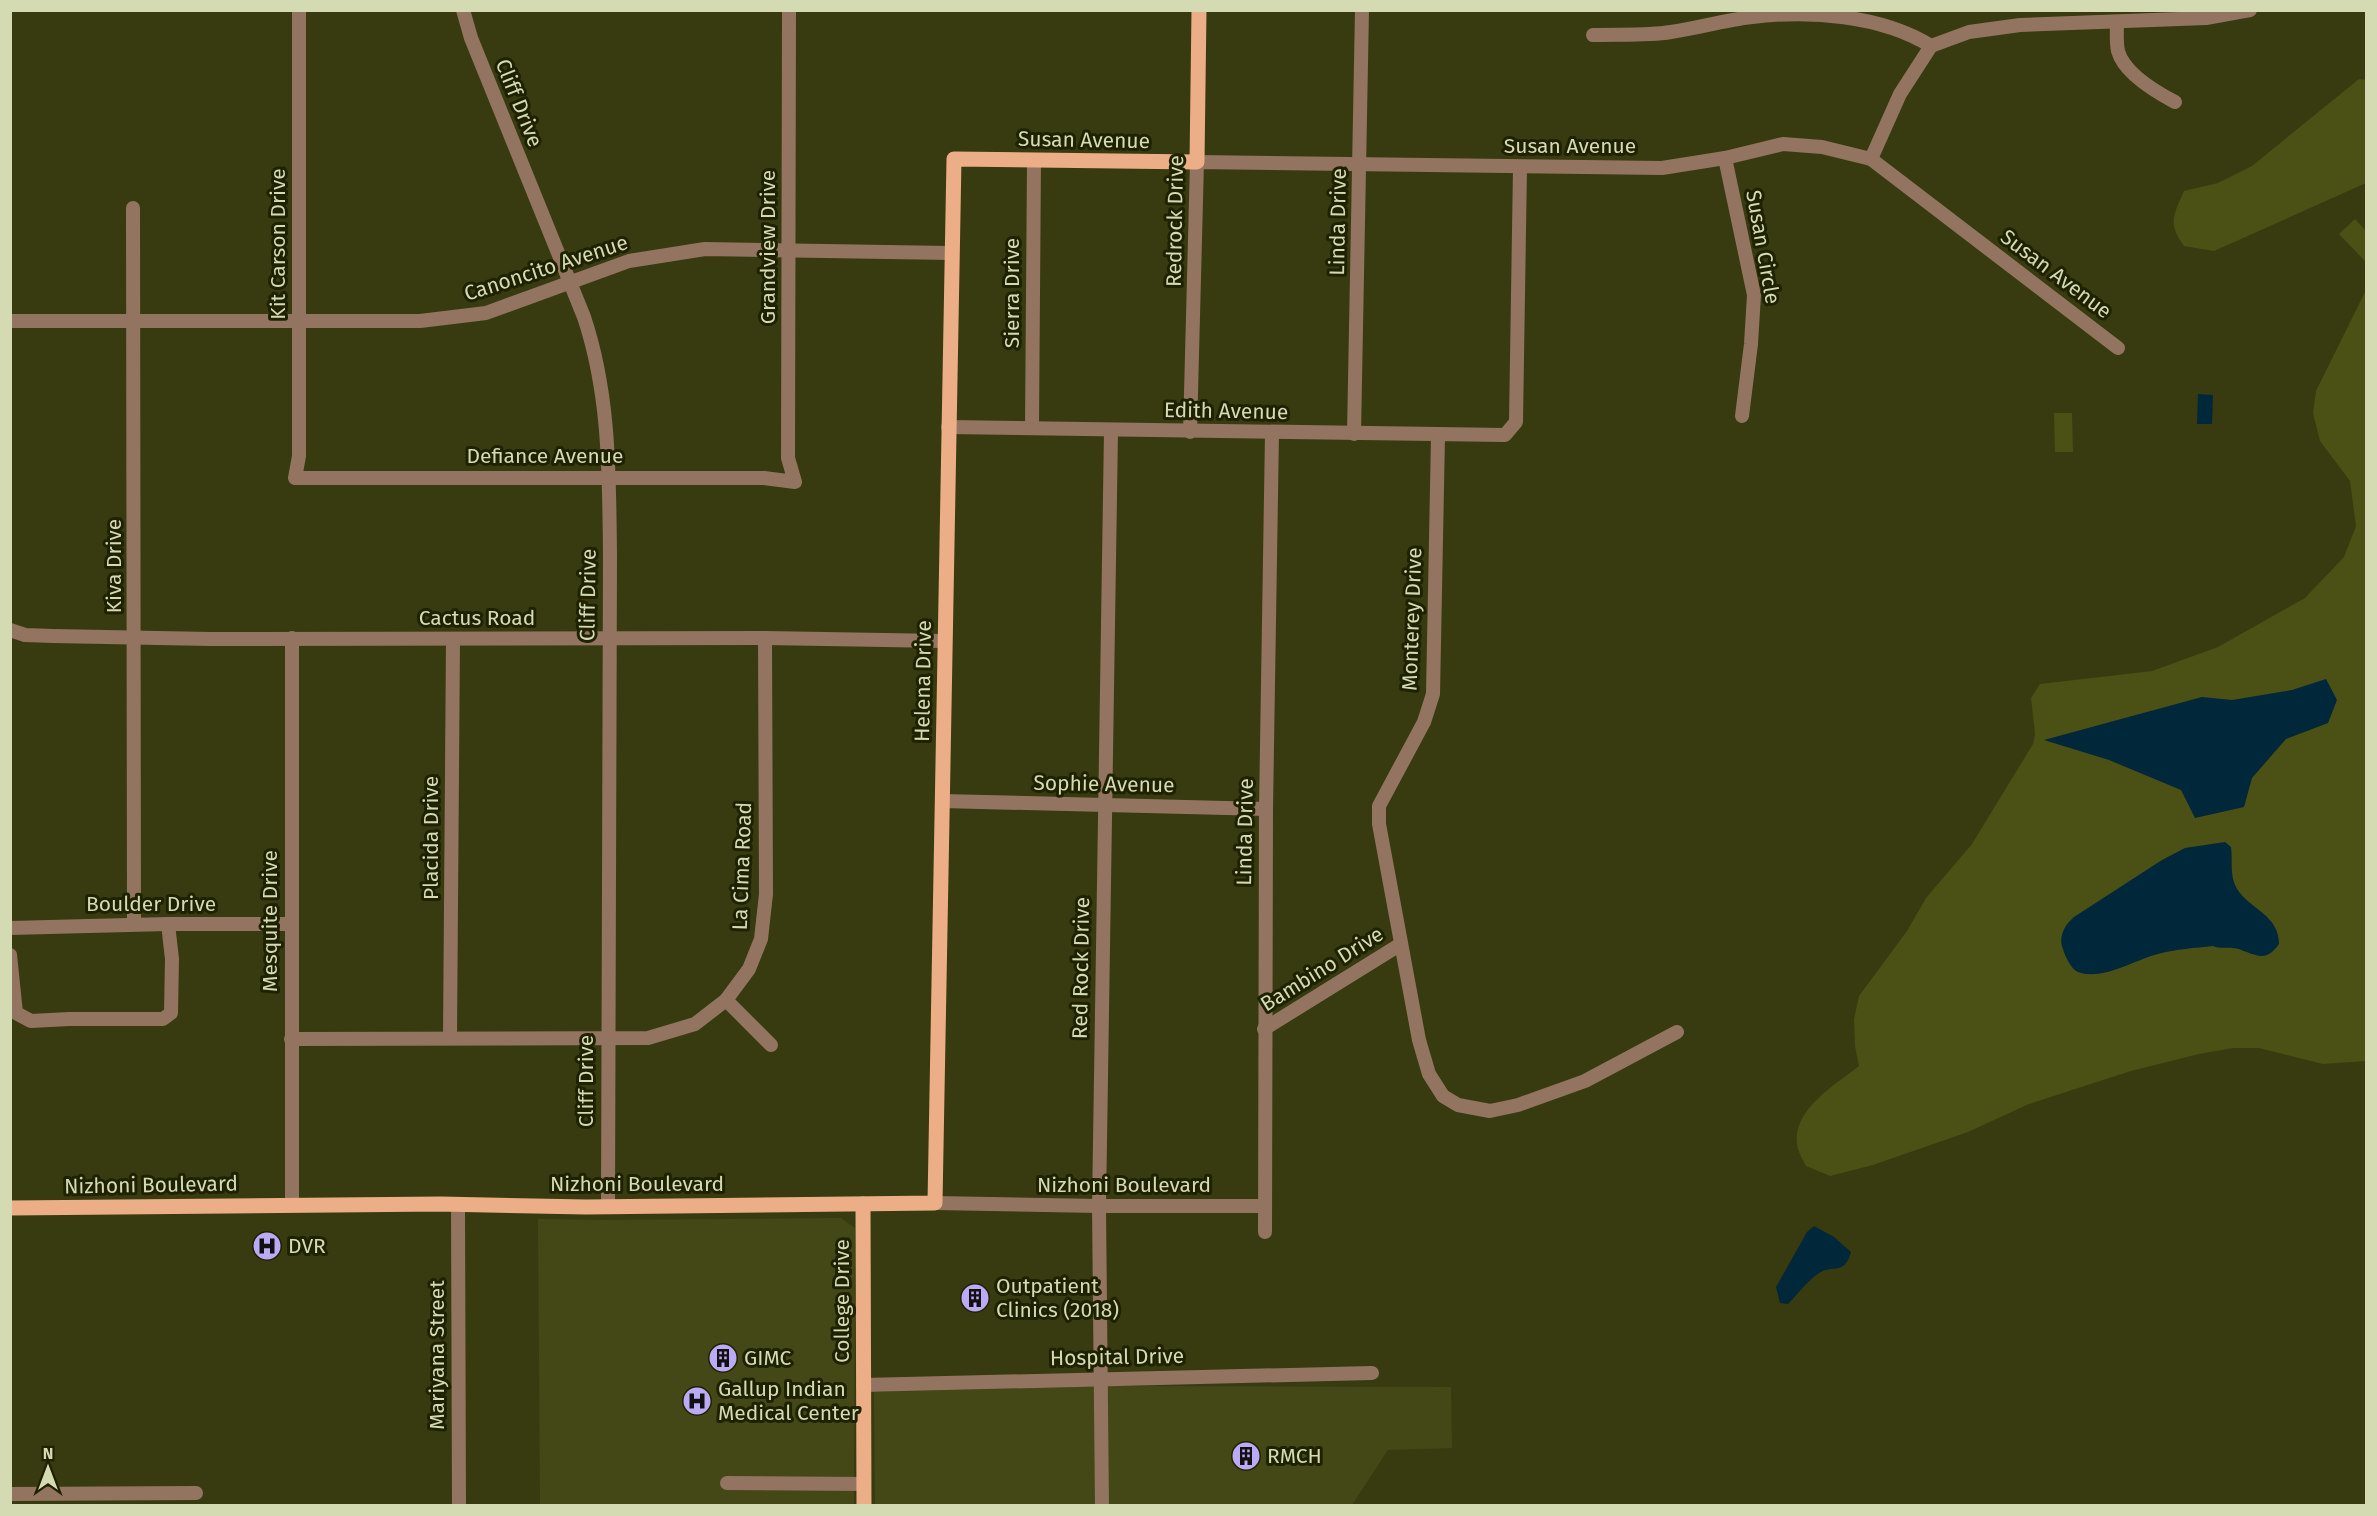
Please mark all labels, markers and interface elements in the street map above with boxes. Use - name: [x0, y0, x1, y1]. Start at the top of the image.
- street label: Cliff Drive: [490, 55, 548, 151]
- street label: Susan Avenue: [1018, 126, 1150, 154]
- street label: Susan Avenue: [1504, 133, 1636, 159]
- street label: Redrock Drive: [1161, 155, 1189, 287]
- street label: Kit Carson Drive: [265, 168, 291, 320]
- street label: Linda Drive: [1324, 168, 1352, 276]
- street label: Grandview Drive: [755, 170, 781, 324]
- street label: Susan Circle: [1740, 188, 1786, 306]
- street label: Susan Avenue: [1995, 224, 2117, 324]
- street label: Canoncito Avenue: [461, 229, 631, 307]
- street label: Sierra Drive: [999, 238, 1025, 348]
- street label: Edith Avenue: [1164, 397, 1288, 425]
- street label: Defiance Avenue: [466, 443, 624, 469]
- street label: Kiva Drive: [101, 519, 127, 613]
- street label: Monterey Drive: [1397, 547, 1427, 691]
- street label: Cliff Drive: [574, 549, 602, 641]
- street label: Cactus Road: [419, 605, 535, 631]
- street label: Helena Drive: [909, 620, 937, 742]
- street label: Sophie Avenue: [1033, 770, 1175, 798]
- street label: Placida Drive: [418, 776, 444, 900]
- street label: Linda Drive: [1231, 778, 1259, 886]
- street label: La Cima Road: [727, 801, 757, 931]
- street label: Mesquite Drive: [257, 850, 283, 992]
- street label: Boulder Drive: [86, 891, 216, 917]
- street label: Red Rock Drive: [1067, 897, 1095, 1039]
- street label: Bambino Drive: [1256, 921, 1388, 1017]
- street label: Cliff Drive: [573, 1035, 599, 1127]
- street label: Nizhoni Boulevard: [64, 1170, 238, 1200]
- street label: Nizhoni Boulevard: [550, 1171, 724, 1197]
- street label: Nizhoni Boulevard: [1037, 1172, 1211, 1198]
- hospital icon: DVR: [251, 1230, 283, 1262]
- place label: DVR: [288, 1233, 326, 1259]
- street label: College Drive: [829, 1239, 855, 1363]
- place label: Outpatient Clinics (2018): [996, 1273, 1119, 1323]
- street label: Mariyana Street: [424, 1280, 450, 1430]
- building icon: Outpatient Clinics (2018): [959, 1282, 991, 1314]
- building icon: GIMC: [707, 1342, 739, 1374]
- street label: Hospital Drive: [1050, 1343, 1184, 1371]
- place label: GIMC: [744, 1345, 792, 1371]
- place label: Gallup Indian Medical Center: [718, 1376, 859, 1426]
- hospital icon: Gallup Indian Medical Center: [681, 1385, 713, 1417]
- north arrow: [18, 1438, 78, 1498]
- building icon: RMCH: [1230, 1440, 1262, 1472]
- place label: RMCH: [1267, 1443, 1322, 1469]
- text: N: [43, 1444, 53, 1463]

